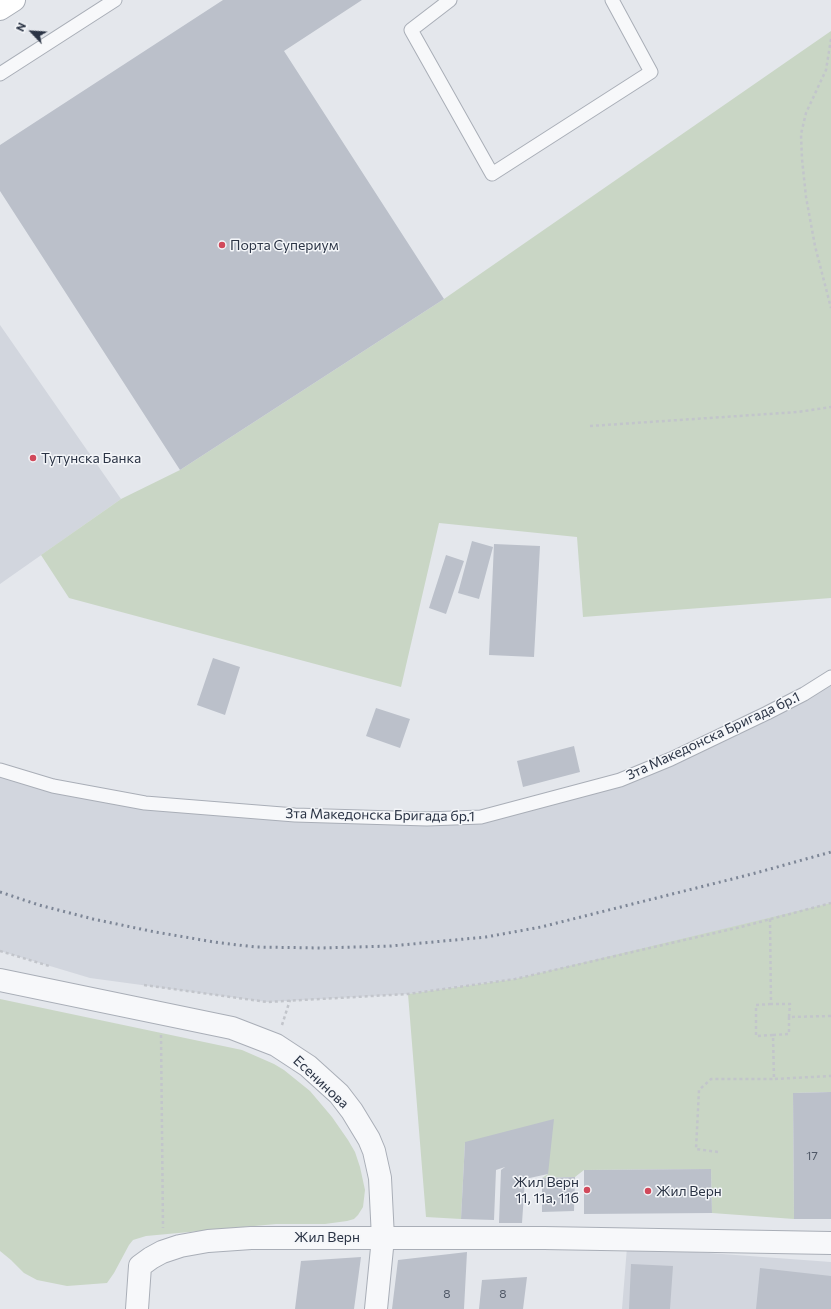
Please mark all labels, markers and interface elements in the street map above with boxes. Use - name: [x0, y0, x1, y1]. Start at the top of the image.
- north arrow: [12, 12, 52, 52]
- text: N: [13, 20, 28, 33]
- place label: Порта Супериум: [230, 237, 339, 253]
- marker: Порта Супериум: [217, 240, 227, 250]
- place label: Тутунска Банка: [41, 450, 141, 466]
- marker: Тутунска Банка: [28, 453, 38, 463]
- street label: 3та Македонска Бригада бр.1: [624, 688, 802, 784]
- street label: 3та Македонска Бригада бр.1: [285, 805, 475, 825]
- street label: Есенинова: [290, 1052, 352, 1112]
- house number: 17: [806, 1149, 818, 1163]
- place label: Жил Верн 11, 11а, 11б: [513, 1174, 579, 1206]
- place label: Жил Верн: [656, 1183, 722, 1199]
- marker: Жил Верн 11, 11а, 11б: [582, 1185, 592, 1195]
- marker: Жил Верн: [643, 1186, 653, 1196]
- street label: Жил Верн: [294, 1229, 360, 1245]
- house number: 8: [443, 1287, 451, 1301]
- house number: 8: [499, 1287, 507, 1301]

